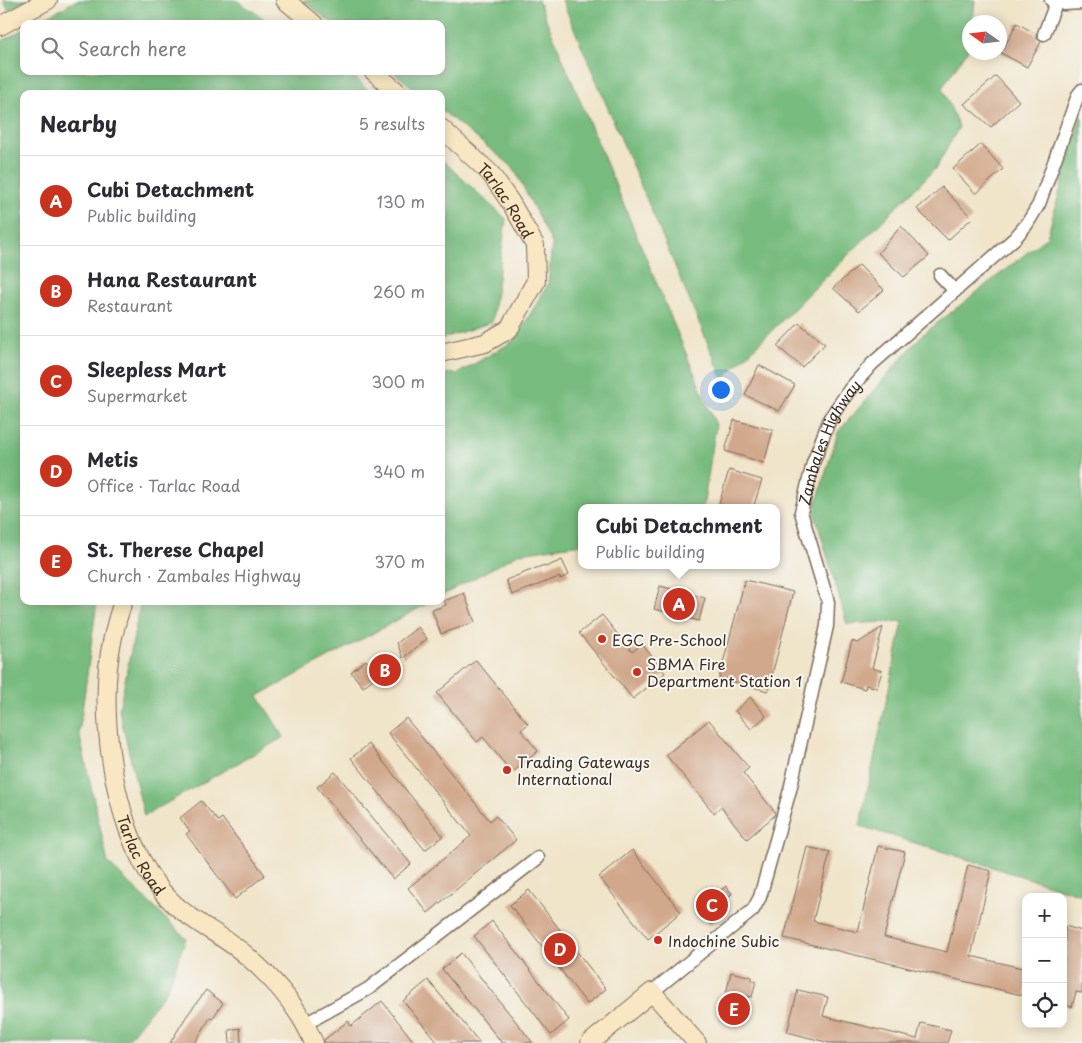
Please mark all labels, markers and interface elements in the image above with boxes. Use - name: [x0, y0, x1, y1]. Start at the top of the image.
- north arrow: [962, 15, 1007, 60]
- search box: [20, 20, 445, 75]
- icon: search: [38, 34, 66, 62]
- text: Search here: [78, 34, 187, 62]
- text: Nearby: [40, 107, 117, 139]
- text: 5 results: [358, 111, 425, 135]
- street label: Tarlac Road: [473, 156, 540, 242]
- text: Cubi Detachment: [87, 175, 254, 203]
- text: A: [50, 189, 62, 213]
- text: 130 m: [377, 189, 425, 213]
- text: Public building: [87, 203, 197, 227]
- text: Hana Restaurant: [87, 265, 257, 293]
- text: B: [51, 279, 61, 303]
- text: 260 m: [373, 279, 425, 303]
- text: Restaurant: [87, 293, 173, 317]
- text: Sleepless Mart: [87, 355, 226, 383]
- text: C: [50, 369, 62, 393]
- text: 300 m: [371, 369, 425, 393]
- street label: Zambales Highway: [792, 374, 865, 507]
- your location: [708, 377, 734, 403]
- text: Supermarket: [87, 383, 187, 407]
- text: Metis: [87, 445, 138, 473]
- text: D: [50, 459, 62, 483]
- text: 340 m: [373, 459, 425, 483]
- text: Office · Tarlac Road: [87, 473, 240, 497]
- popup: [578, 504, 780, 569]
- text: Cubi Detachment: [595, 511, 763, 539]
- text: St. Therese Chapel: [87, 535, 264, 563]
- text: Public building: [595, 539, 705, 563]
- text: E: [51, 549, 61, 573]
- text: 370 m: [375, 549, 425, 573]
- text: Church · Zambales Highway: [87, 563, 301, 587]
- pin: A: [663, 585, 695, 623]
- place label: EGC Pre-School: [612, 628, 727, 651]
- marker: EGC Pre-School: [596, 633, 608, 645]
- pin: B: [369, 651, 401, 689]
- place label: SBMA Fire Department Station 1: [647, 652, 802, 692]
- marker: SBMA Fire Department Station 1: [631, 666, 643, 678]
- place label: Trading Gateways International: [517, 750, 650, 790]
- marker: Trading Gateways International: [501, 764, 513, 776]
- street label: Tarlac Road: [113, 812, 172, 900]
- pin: C: [696, 886, 728, 924]
- map controls: [1022, 893, 1067, 1028]
- button: +: [1022, 893, 1067, 938]
- place label: Indochine Subic: [668, 929, 780, 952]
- pin: D: [544, 930, 576, 968]
- marker: Indochine Subic: [652, 934, 664, 946]
- button: −: [1022, 938, 1067, 983]
- button: locate: [1022, 983, 1067, 1028]
- pin: E: [718, 990, 750, 1028]

